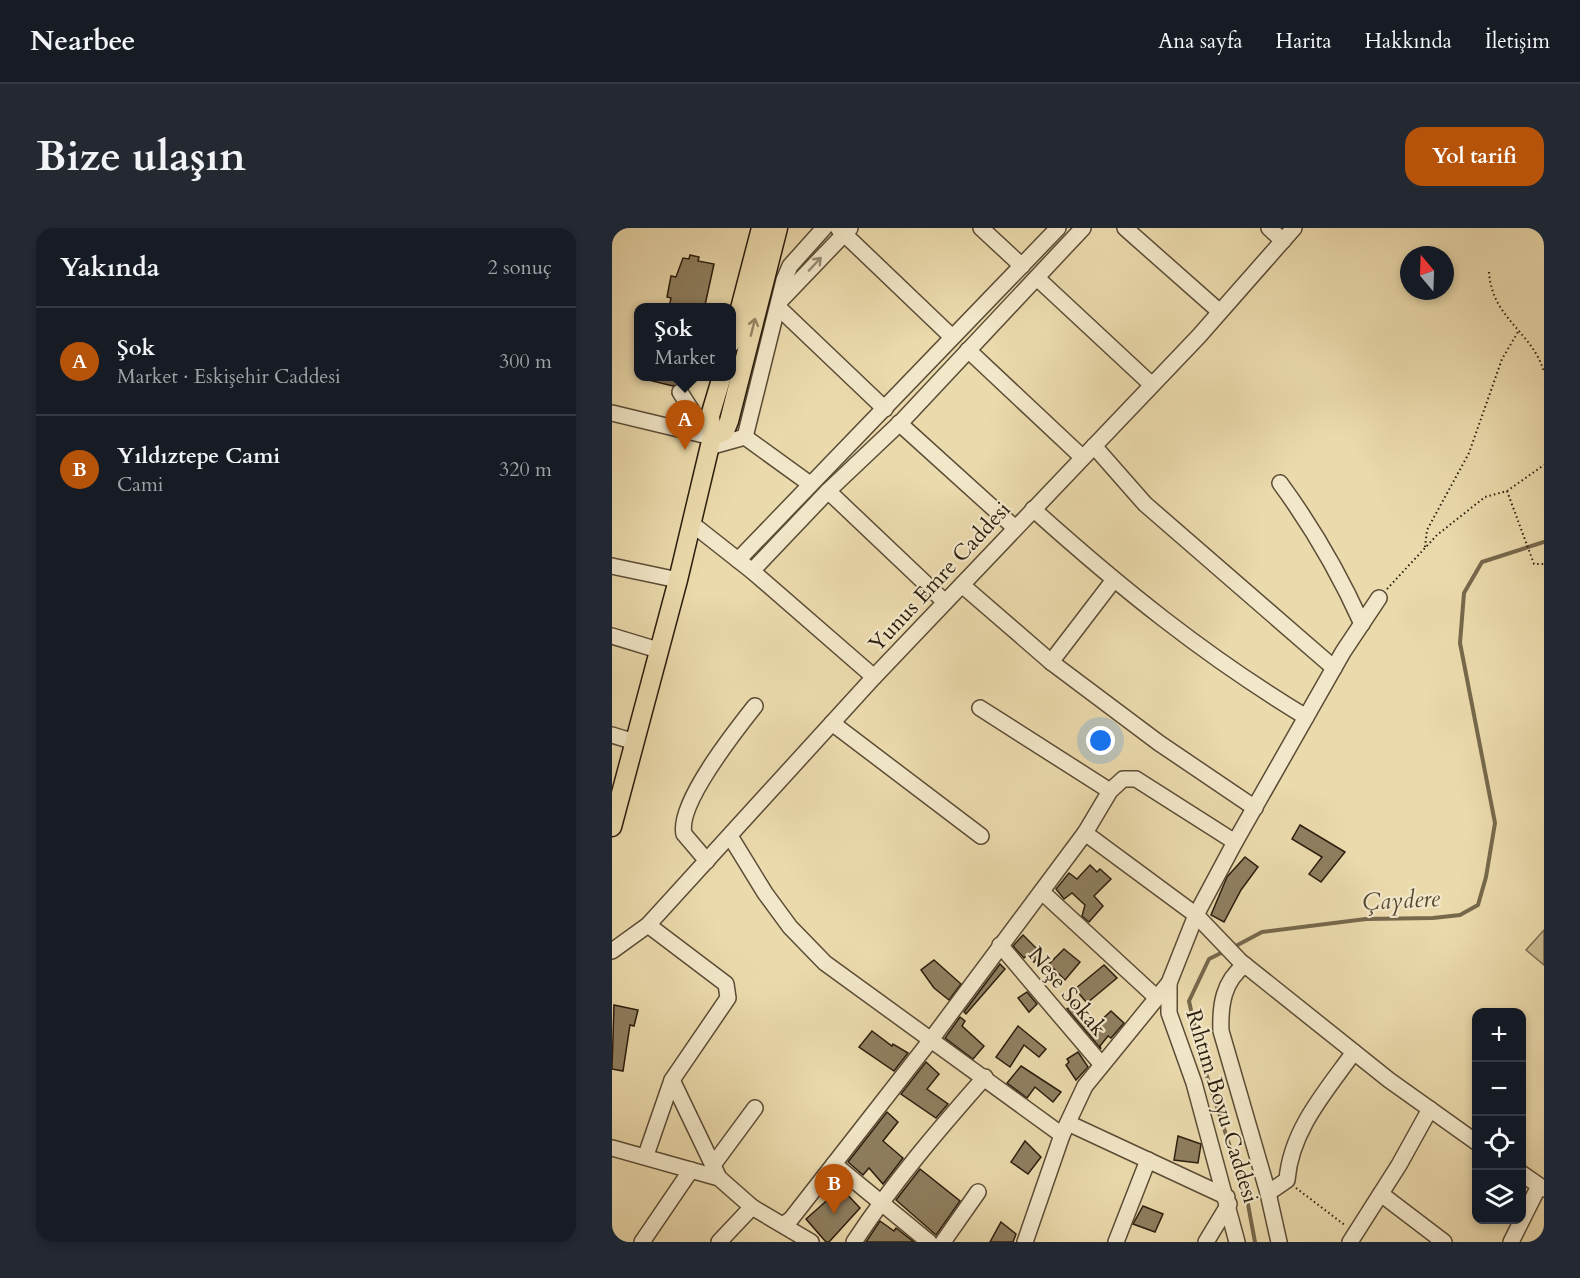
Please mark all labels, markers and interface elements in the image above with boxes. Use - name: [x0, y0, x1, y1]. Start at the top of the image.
- text: Nearbee: [30, 22, 135, 60]
- text: Ana sayfa: [1158, 27, 1243, 56]
- text: Harita: [1276, 27, 1332, 56]
- text: Hakkında: [1365, 27, 1452, 56]
- text: İletişim: [1485, 27, 1550, 56]
- button: Yol tarifi: [1405, 127, 1544, 186]
- text: Bize ulaşın: [36, 128, 246, 185]
- north arrow: [1400, 246, 1454, 300]
- text: Yakında: [60, 250, 160, 285]
- text: 2 sonuç: [487, 254, 552, 281]
- one-way arrow: [808, 257, 822, 272]
- popup: [634, 303, 736, 381]
- text: Şok: [655, 314, 693, 344]
- one-way arrow: [748, 318, 759, 337]
- text: Şok: [117, 333, 155, 363]
- text: Market: [655, 344, 715, 371]
- text: A: [72, 348, 87, 375]
- text: 300 m: [499, 348, 552, 375]
- text: Market · Eskişehir Caddesi: [117, 363, 341, 390]
- pin: A: [666, 400, 704, 450]
- text: Yıldıztepe Cami: [117, 441, 280, 471]
- text: B: [72, 456, 87, 483]
- text: 320 m: [499, 456, 552, 483]
- text: Cami: [117, 471, 163, 498]
- street label: Yunus Emre Caddesi: [862, 495, 1017, 658]
- your location: [1086, 726, 1115, 755]
- water label: Çaydere: [1361, 882, 1441, 919]
- street label: Neşe Sokak: [1021, 941, 1114, 1043]
- street label: Rıhtım Boyu Caddesi: [1178, 1006, 1266, 1207]
- map controls: [1472, 1008, 1526, 1224]
- button: +: [1472, 1008, 1526, 1062]
- button: −: [1472, 1062, 1526, 1116]
- button: locate: [1472, 1116, 1526, 1170]
- pin: B: [814, 1164, 854, 1214]
- button: layers: [1472, 1170, 1526, 1224]

